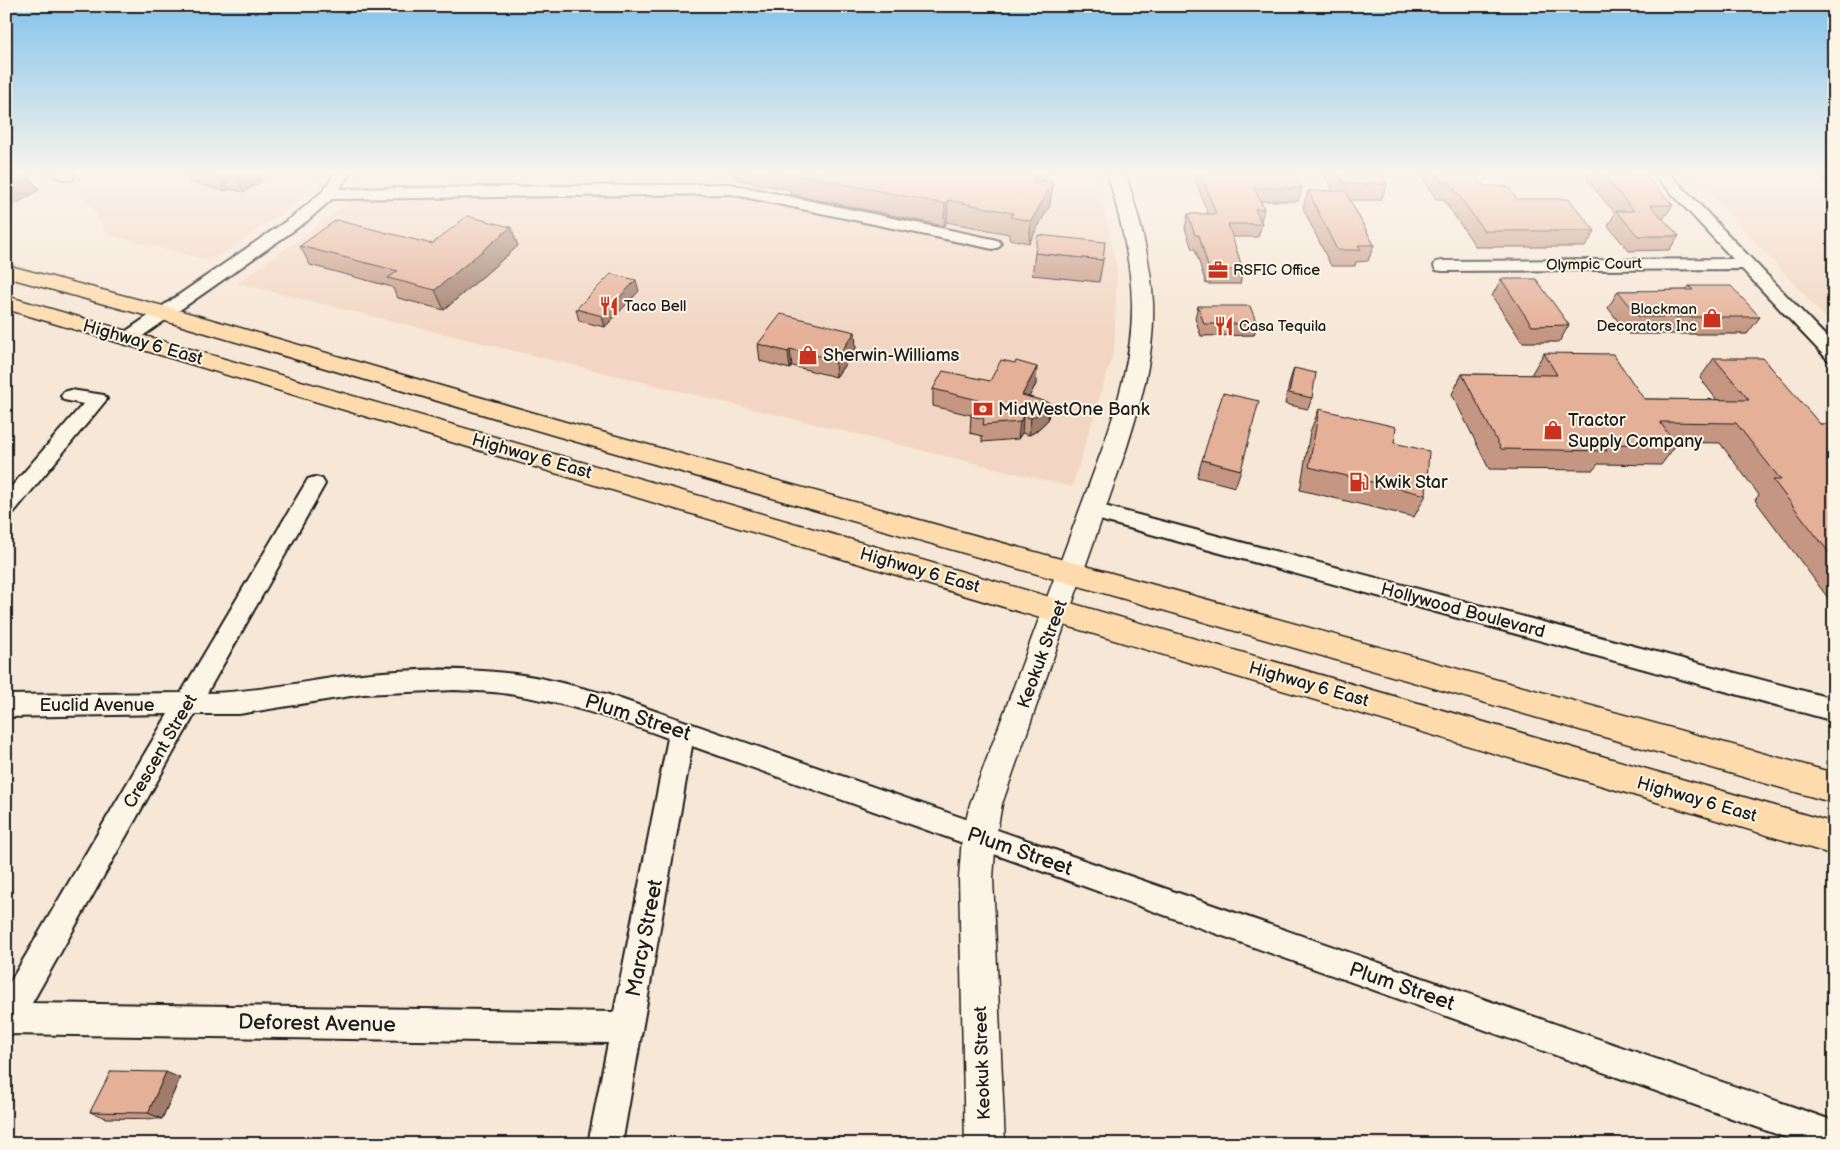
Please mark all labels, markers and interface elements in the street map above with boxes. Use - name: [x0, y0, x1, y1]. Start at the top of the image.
- street label: Olympic Court: [1546, 254, 1642, 275]
- office icon: RSFIC Office: [1207, 259, 1229, 281]
- place label: RSFIC Office: [1233, 261, 1320, 280]
- restaurant icon: Taco Bell: [598, 295, 620, 317]
- place label: Taco Bell: [624, 297, 686, 316]
- place label: Blackman Decorators Inc: [1597, 300, 1697, 336]
- shop icon: Blackman Decorators Inc: [1701, 307, 1723, 329]
- street label: Highway 6 East: [80, 315, 206, 370]
- restaurant icon: Casa Tequila: [1213, 315, 1235, 337]
- place label: Casa Tequila: [1239, 317, 1326, 336]
- shop icon: Sherwin-Williams: [797, 344, 819, 366]
- place label: Sherwin-Williams: [823, 345, 960, 366]
- bank icon: MidWestOne Bank: [972, 398, 994, 420]
- place label: MidWestOne Bank: [998, 399, 1150, 420]
- place label: Tractor Supply Company: [1568, 410, 1703, 452]
- shop icon: Tractor Supply Company: [1542, 419, 1564, 441]
- street label: Highway 6 East: [469, 429, 595, 484]
- fuel station icon: Kwik Star: [1348, 471, 1370, 493]
- place label: Kwik Star: [1374, 472, 1448, 493]
- street label: Highway 6 East: [857, 543, 983, 598]
- street label: Hollywood Boulevard: [1378, 578, 1547, 643]
- street label: Keokuk Street: [1013, 597, 1072, 711]
- street label: Highway 6 East: [1246, 657, 1372, 712]
- street label: Plum Street: [582, 689, 694, 747]
- street label: Crescent Street: [119, 690, 202, 812]
- street label: Euclid Avenue: [40, 695, 155, 716]
- street label: Highway 6 East: [1634, 772, 1760, 827]
- street label: Plum Street: [964, 822, 1076, 881]
- street label: Marcy Street: [621, 877, 668, 999]
- street label: Plum Street: [1346, 957, 1458, 1016]
- street label: Keokuk Street: [970, 1005, 995, 1120]
- street label: Deforest Avenue: [238, 1010, 396, 1037]

